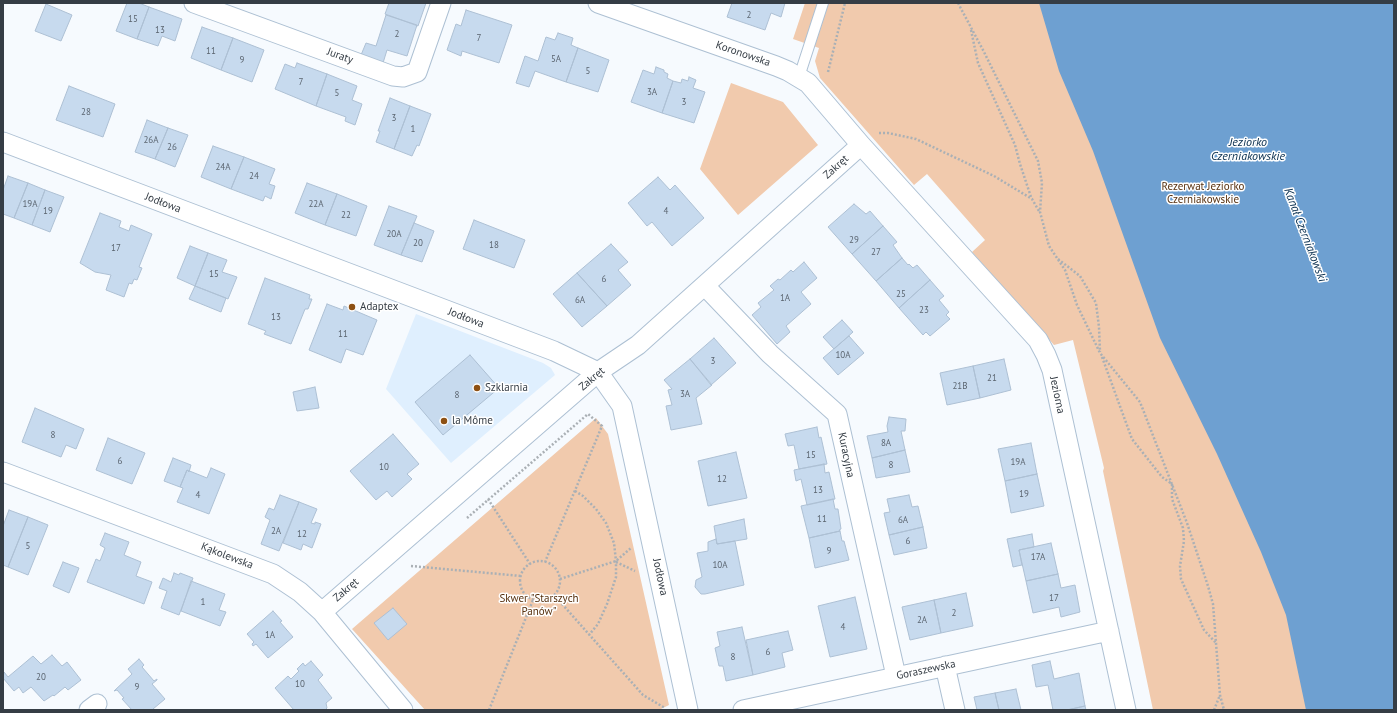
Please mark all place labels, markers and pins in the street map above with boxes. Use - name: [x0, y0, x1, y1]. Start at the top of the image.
- place label: Adaptex: [360, 300, 398, 314]
- marker: Adaptex: [347, 302, 357, 312]
- place label: Szklarnia: [485, 381, 528, 395]
- marker: Szklarnia: [472, 383, 482, 393]
- place label: la Môme: [452, 414, 493, 428]
- marker: la Môme: [439, 416, 449, 426]

